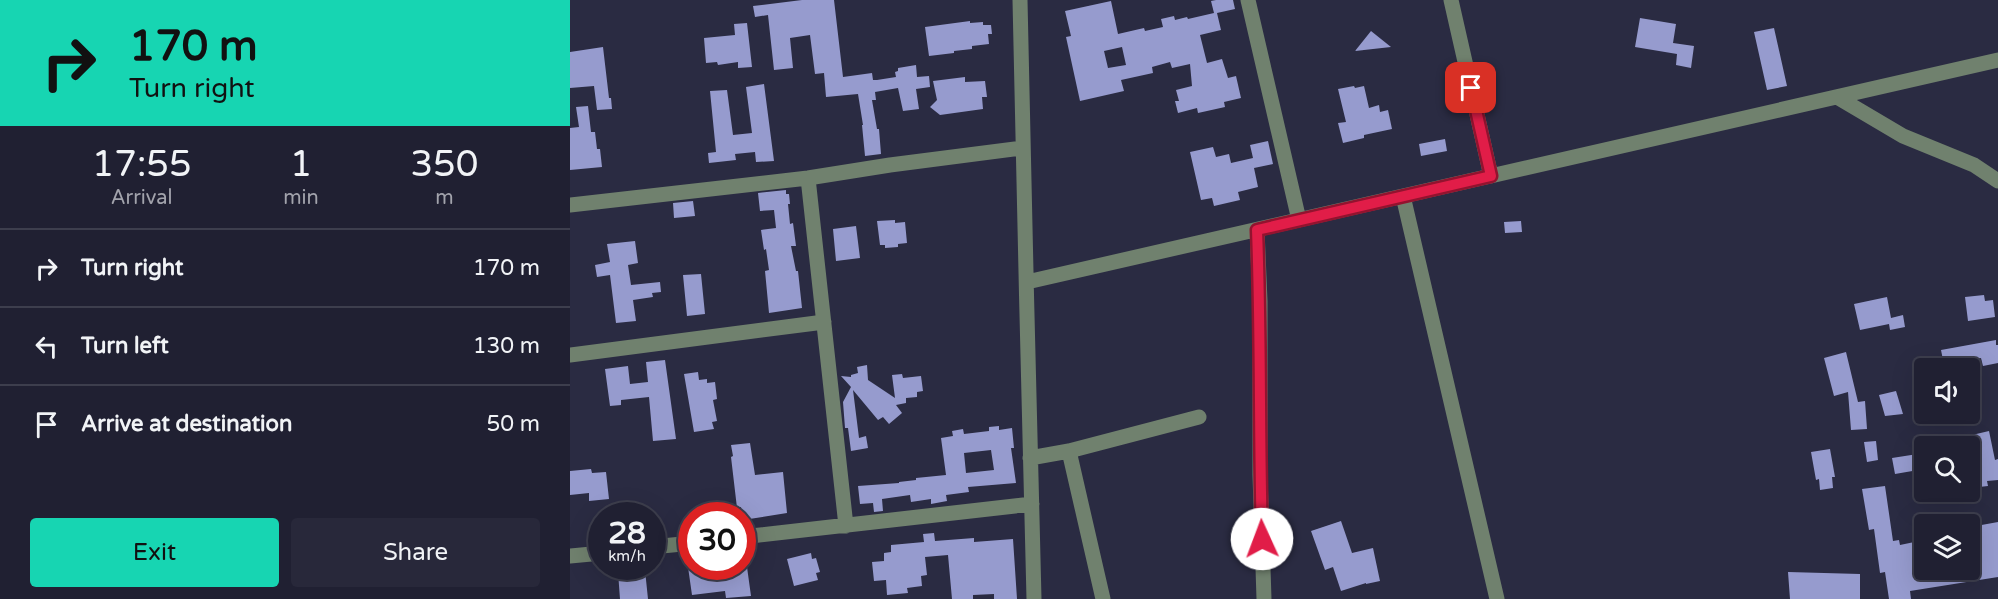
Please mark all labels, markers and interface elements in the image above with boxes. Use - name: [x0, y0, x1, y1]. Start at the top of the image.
- text: 170 m: [129, 21, 258, 72]
- icon: right: [30, 24, 108, 102]
- pin: [1445, 62, 1496, 113]
- icon: arrive: [1454, 71, 1487, 104]
- text: Turn right: [129, 72, 255, 105]
- text: 17:55: [92, 143, 192, 186]
- text: 1: [290, 143, 312, 186]
- text: 350: [410, 143, 478, 186]
- text: Arrival: [111, 186, 173, 210]
- text: min: [283, 186, 319, 210]
- text: m: [435, 186, 454, 210]
- icon: right: [30, 252, 63, 285]
- text: Turn right: [81, 255, 183, 281]
- text: 170 m: [473, 255, 540, 281]
- icon: left: [30, 330, 63, 363]
- text: Turn left: [81, 333, 169, 359]
- text: 130 m: [473, 333, 540, 359]
- map controls: [1914, 358, 1980, 580]
- button: sound: [1914, 358, 1980, 424]
- icon: arrive: [30, 408, 63, 441]
- text: Arrive at destination: [81, 411, 292, 437]
- text: 50 m: [486, 411, 540, 437]
- button: search: [1914, 436, 1980, 502]
- speed limit sign: 30: [678, 502, 756, 580]
- position arrow: [1230, 507, 1294, 571]
- button: layers: [1914, 514, 1980, 580]
- text: 28: [608, 515, 646, 552]
- button: Exit: [30, 518, 279, 587]
- button: Share: [291, 518, 540, 587]
- text: km/h: [608, 547, 646, 565]

